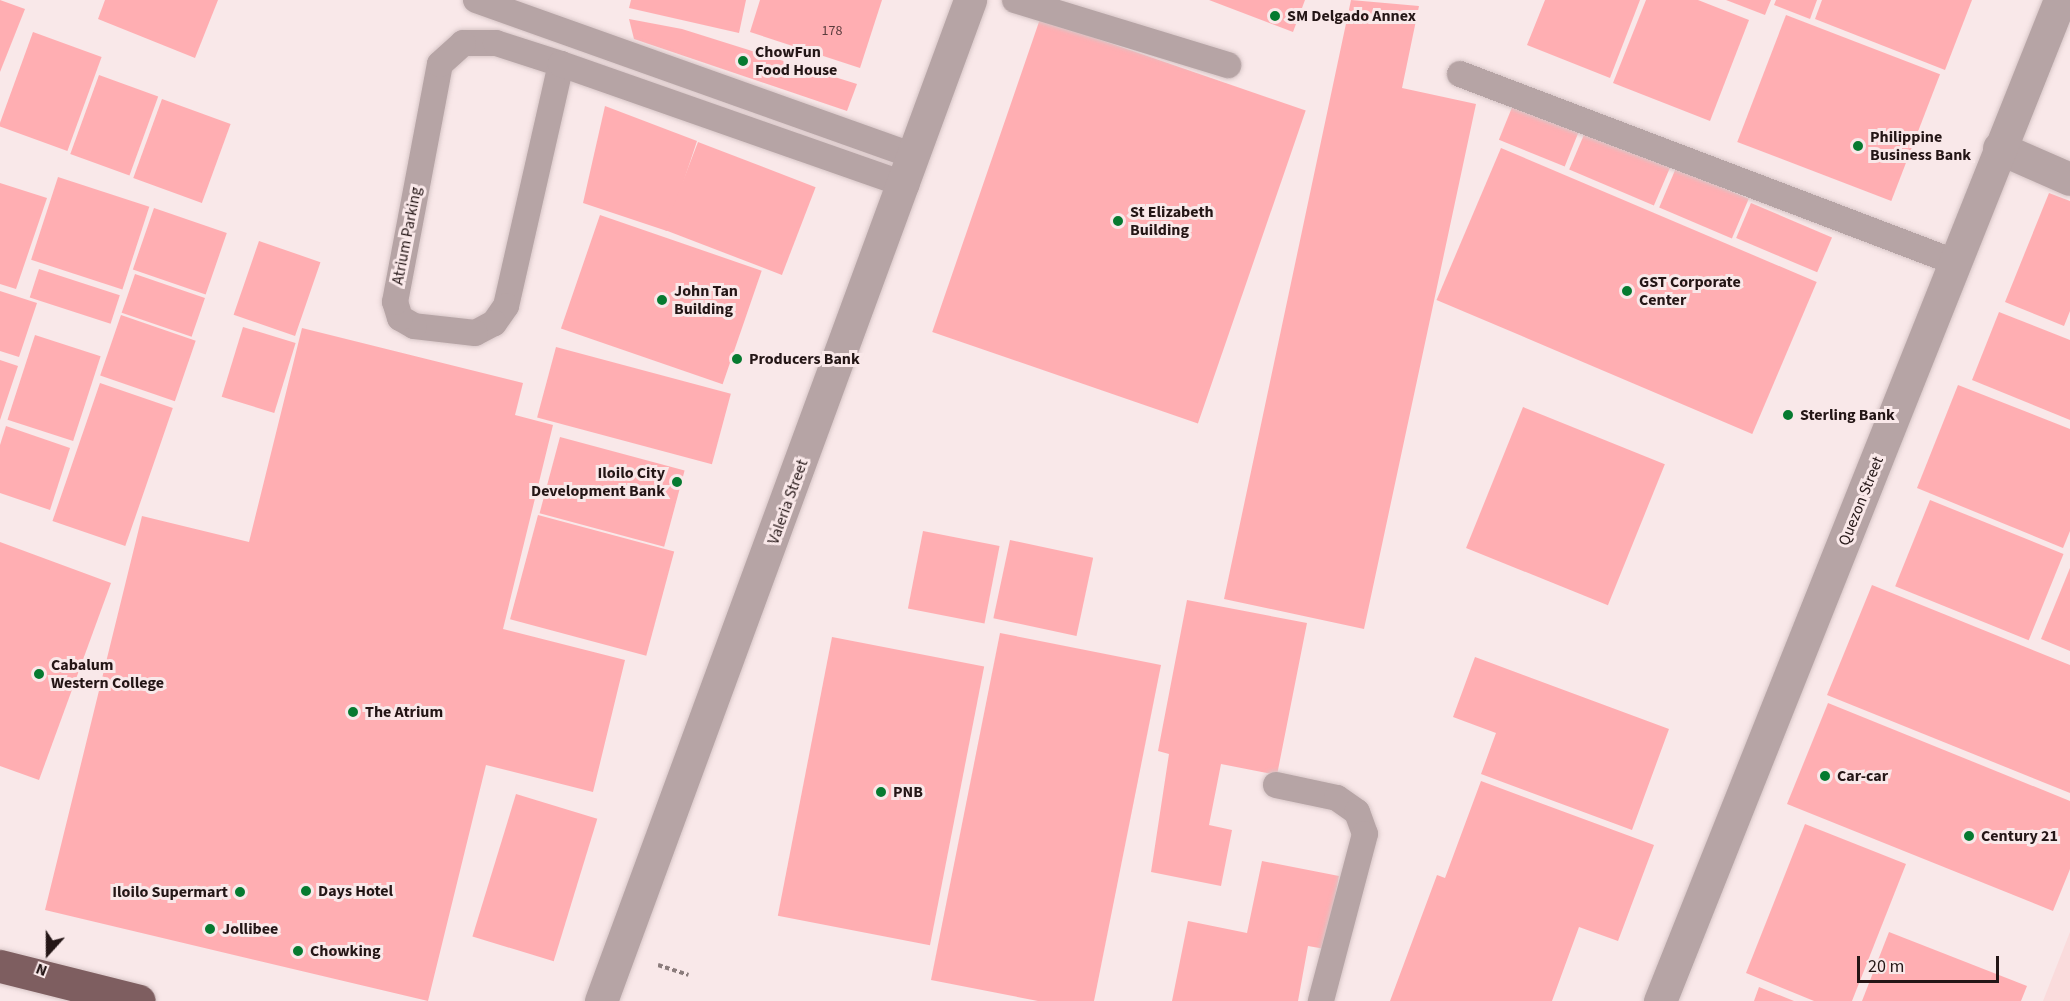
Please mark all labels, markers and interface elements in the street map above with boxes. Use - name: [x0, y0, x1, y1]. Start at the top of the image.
- place label: SM Delgado Annex: [1287, 6, 1416, 26]
- marker: SM Delgado Annex: [1268, 9, 1282, 23]
- house number: 178: [822, 23, 842, 39]
- place label: ChowFun Food House: [755, 42, 837, 80]
- marker: ChowFun Food House: [736, 54, 750, 68]
- place label: Philippine Business Bank: [1870, 127, 1971, 165]
- marker: Philippine Business Bank: [1851, 139, 1865, 153]
- street label: Atrium Parking: [388, 185, 426, 287]
- place label: St Elizabeth Building: [1130, 202, 1214, 240]
- marker: St Elizabeth Building: [1111, 214, 1125, 228]
- place label: GST Corporate Center: [1639, 272, 1741, 310]
- place label: John Tan Building: [674, 281, 738, 319]
- marker: GST Corporate Center: [1620, 284, 1634, 298]
- marker: John Tan Building: [655, 293, 669, 307]
- place label: Producers Bank: [749, 349, 860, 369]
- marker: Producers Bank: [730, 352, 744, 366]
- place label: Sterling Bank: [1800, 405, 1895, 425]
- marker: Sterling Bank: [1781, 408, 1795, 422]
- street label: Quezon Street: [1834, 454, 1888, 548]
- street label: Valeria Street: [764, 457, 812, 547]
- place label: Iloilo City Development Bank: [531, 463, 665, 501]
- marker: Iloilo City Development Bank: [670, 475, 684, 489]
- place label: Cabalum Western College: [51, 655, 164, 693]
- marker: Cabalum Western College: [32, 667, 46, 681]
- place label: The Atrium: [365, 702, 443, 722]
- marker: The Atrium: [346, 705, 360, 719]
- place label: Car-car: [1837, 766, 1888, 786]
- marker: Car-car: [1818, 769, 1832, 783]
- place label: PNB: [893, 782, 923, 802]
- marker: PNB: [874, 785, 888, 799]
- place label: Century 21: [1981, 826, 2058, 846]
- marker: Century 21: [1962, 829, 1976, 843]
- place label: Days Hotel: [318, 881, 393, 901]
- place label: Iloilo Supermart: [112, 882, 228, 902]
- marker: Days Hotel: [299, 884, 313, 898]
- marker: Iloilo Supermart: [233, 885, 247, 899]
- place label: Jollibee: [222, 919, 278, 939]
- marker: Jollibee: [203, 922, 217, 936]
- north arrow: [18, 923, 78, 983]
- place label: Chowking: [310, 941, 380, 961]
- marker: Chowking: [291, 944, 305, 958]
- scale bar: [1860, 944, 2002, 982]
- text: 20 m: [1868, 954, 1904, 979]
- text: N: [33, 958, 50, 982]

